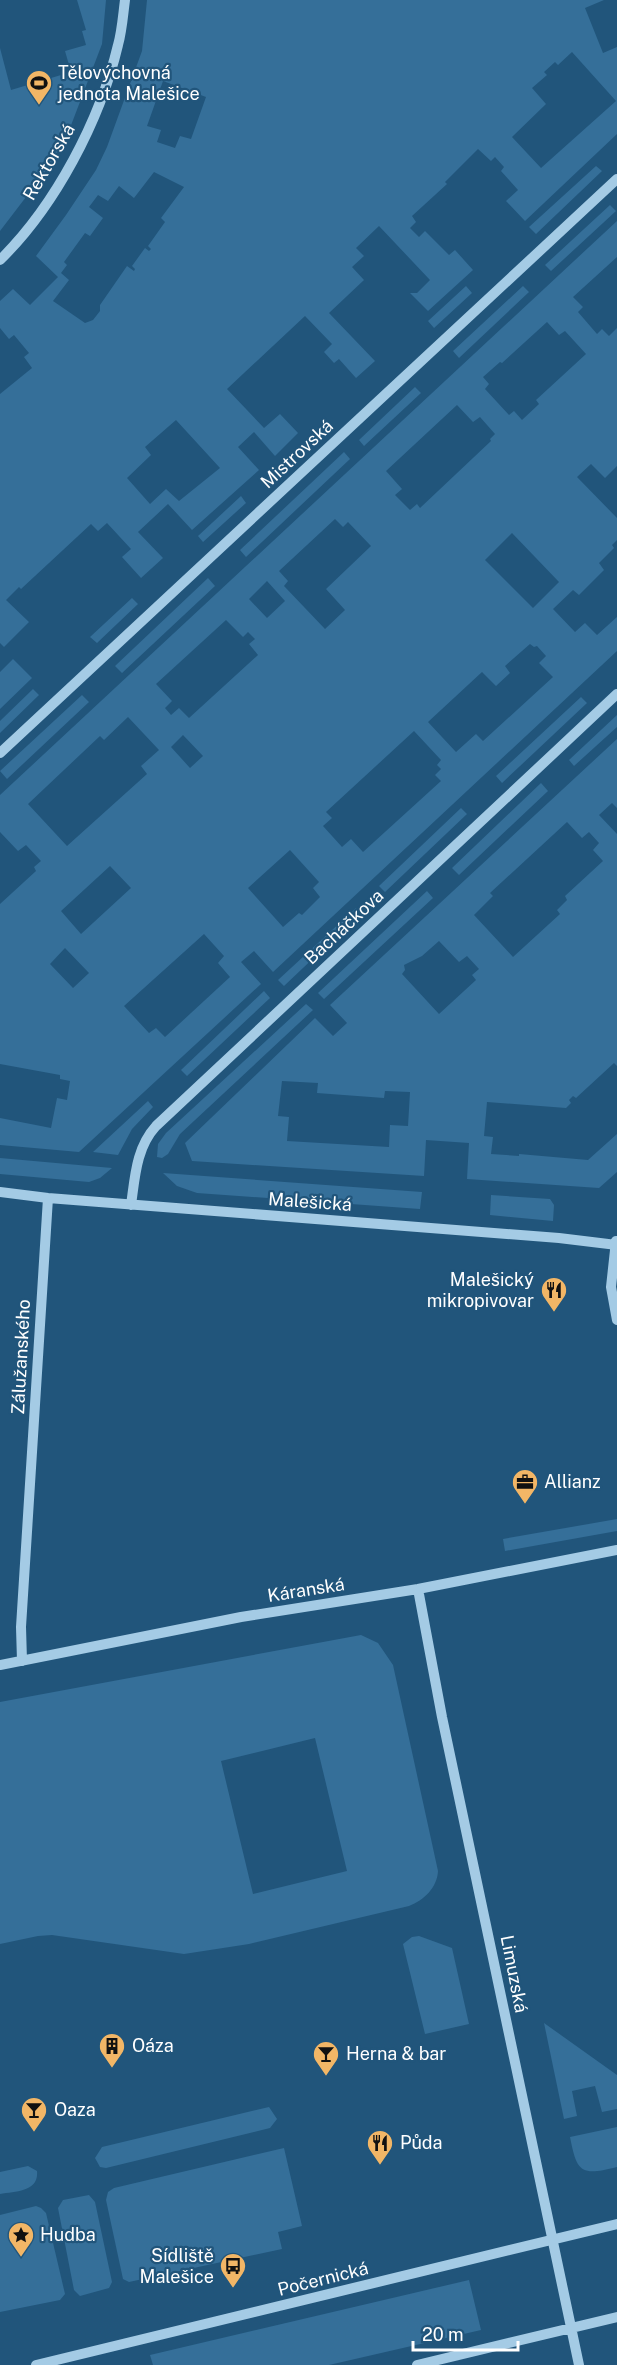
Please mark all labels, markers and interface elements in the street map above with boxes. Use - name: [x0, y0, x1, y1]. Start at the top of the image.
- place label: Tělovýchovná jednota Malešice: [57, 62, 200, 104]
- sports icon: Tělovýchovná jednota Malešice: [24, 68, 54, 106]
- street label: Rektorská: [18, 120, 79, 204]
- street label: Mistrovská: [256, 415, 337, 492]
- street label: Bacháčkova: [300, 885, 387, 969]
- street label: Malešická: [267, 1188, 353, 1215]
- place label: Malešický mikropivovar: [427, 1269, 534, 1311]
- restaurant icon: Malešický mikropivovar: [539, 1275, 569, 1313]
- street label: Zálužanského: [7, 1299, 34, 1415]
- office icon: Allianz: [510, 1467, 540, 1505]
- place label: Allianz: [544, 1471, 601, 1492]
- street label: Káranská: [266, 1573, 346, 1606]
- street label: Limuzská: [497, 1933, 532, 2014]
- building icon: Oáza: [97, 2031, 127, 2069]
- place label: Oáza: [132, 2035, 174, 2056]
- bar icon: Herna & bar: [311, 2039, 341, 2077]
- place label: Herna & bar: [346, 2043, 446, 2064]
- bar icon: Oaza: [19, 2095, 49, 2133]
- place label: Oaza: [54, 2099, 96, 2120]
- restaurant icon: Půda: [365, 2128, 395, 2166]
- place label: Půda: [400, 2132, 443, 2153]
- place icon: Hudba: [6, 2220, 36, 2258]
- place label: Hudba: [40, 2224, 96, 2245]
- place label: Sídliště Malešice: [140, 2245, 214, 2287]
- bus stop icon: Sídliště Malešice: [218, 2251, 248, 2289]
- street label: Počernická: [275, 2257, 370, 2300]
- scale bar: [413, 2314, 518, 2352]
- text: 20 m: [422, 2324, 464, 2345]

